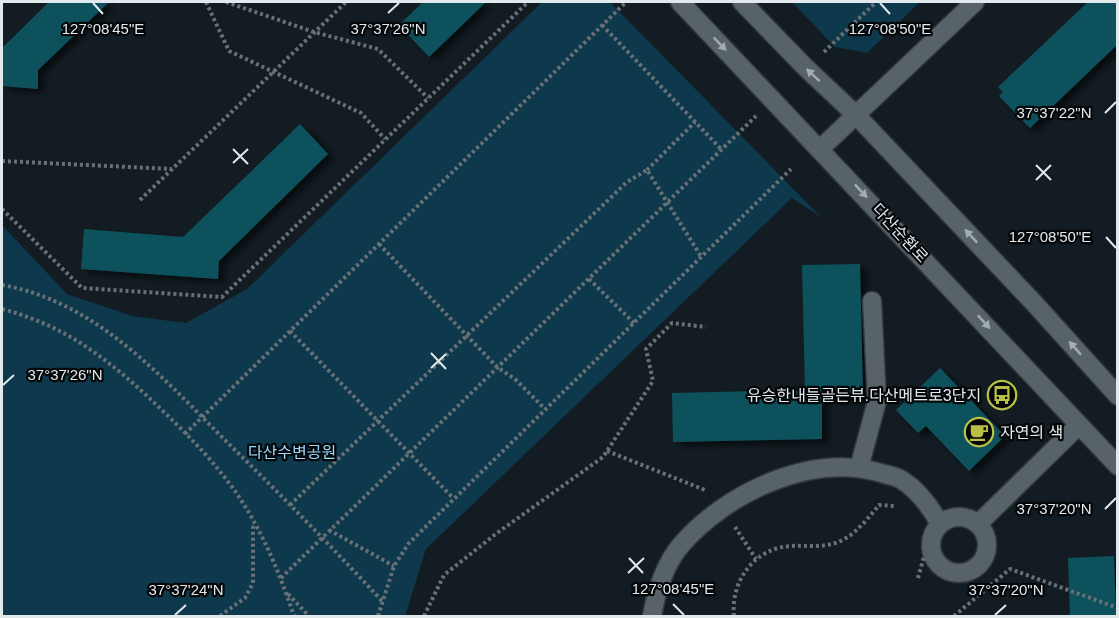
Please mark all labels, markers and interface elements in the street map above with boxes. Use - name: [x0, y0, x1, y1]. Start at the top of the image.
- text: 127°08'45"E: [62, 20, 144, 37]
- text: 37°37'26"N: [350, 20, 426, 37]
- text: 127°08'50"E: [849, 20, 931, 37]
- one-way arrow: [713, 36, 727, 51]
- one-way arrow: [806, 69, 821, 82]
- text: 37°37'22"N: [1016, 104, 1092, 121]
- one-way arrow: [853, 184, 867, 198]
- street label: 다산순환로: [869, 200, 932, 266]
- one-way arrow: [964, 228, 978, 243]
- text: 127°08'50"E: [1009, 228, 1091, 245]
- one-way arrow: [977, 314, 990, 329]
- one-way arrow: [1068, 341, 1082, 356]
- text: 37°37'26"N: [27, 366, 103, 383]
- bus stop icon: 유승한내들골든뷰.다산메트로3단지: [986, 379, 1018, 411]
- place label: 유승한내들골든뷰.다산메트로3단지: [747, 387, 981, 404]
- cafe icon: 자연의 색: [963, 416, 995, 448]
- place label: 자연의 색: [1000, 424, 1063, 441]
- park label: 다산수변공원: [248, 444, 336, 461]
- text: 37°37'20"N: [1016, 500, 1092, 517]
- text: 127°08'45"E: [632, 580, 714, 597]
- text: 37°37'24"N: [148, 581, 224, 598]
- text: 37°37'20"N: [968, 581, 1044, 598]

